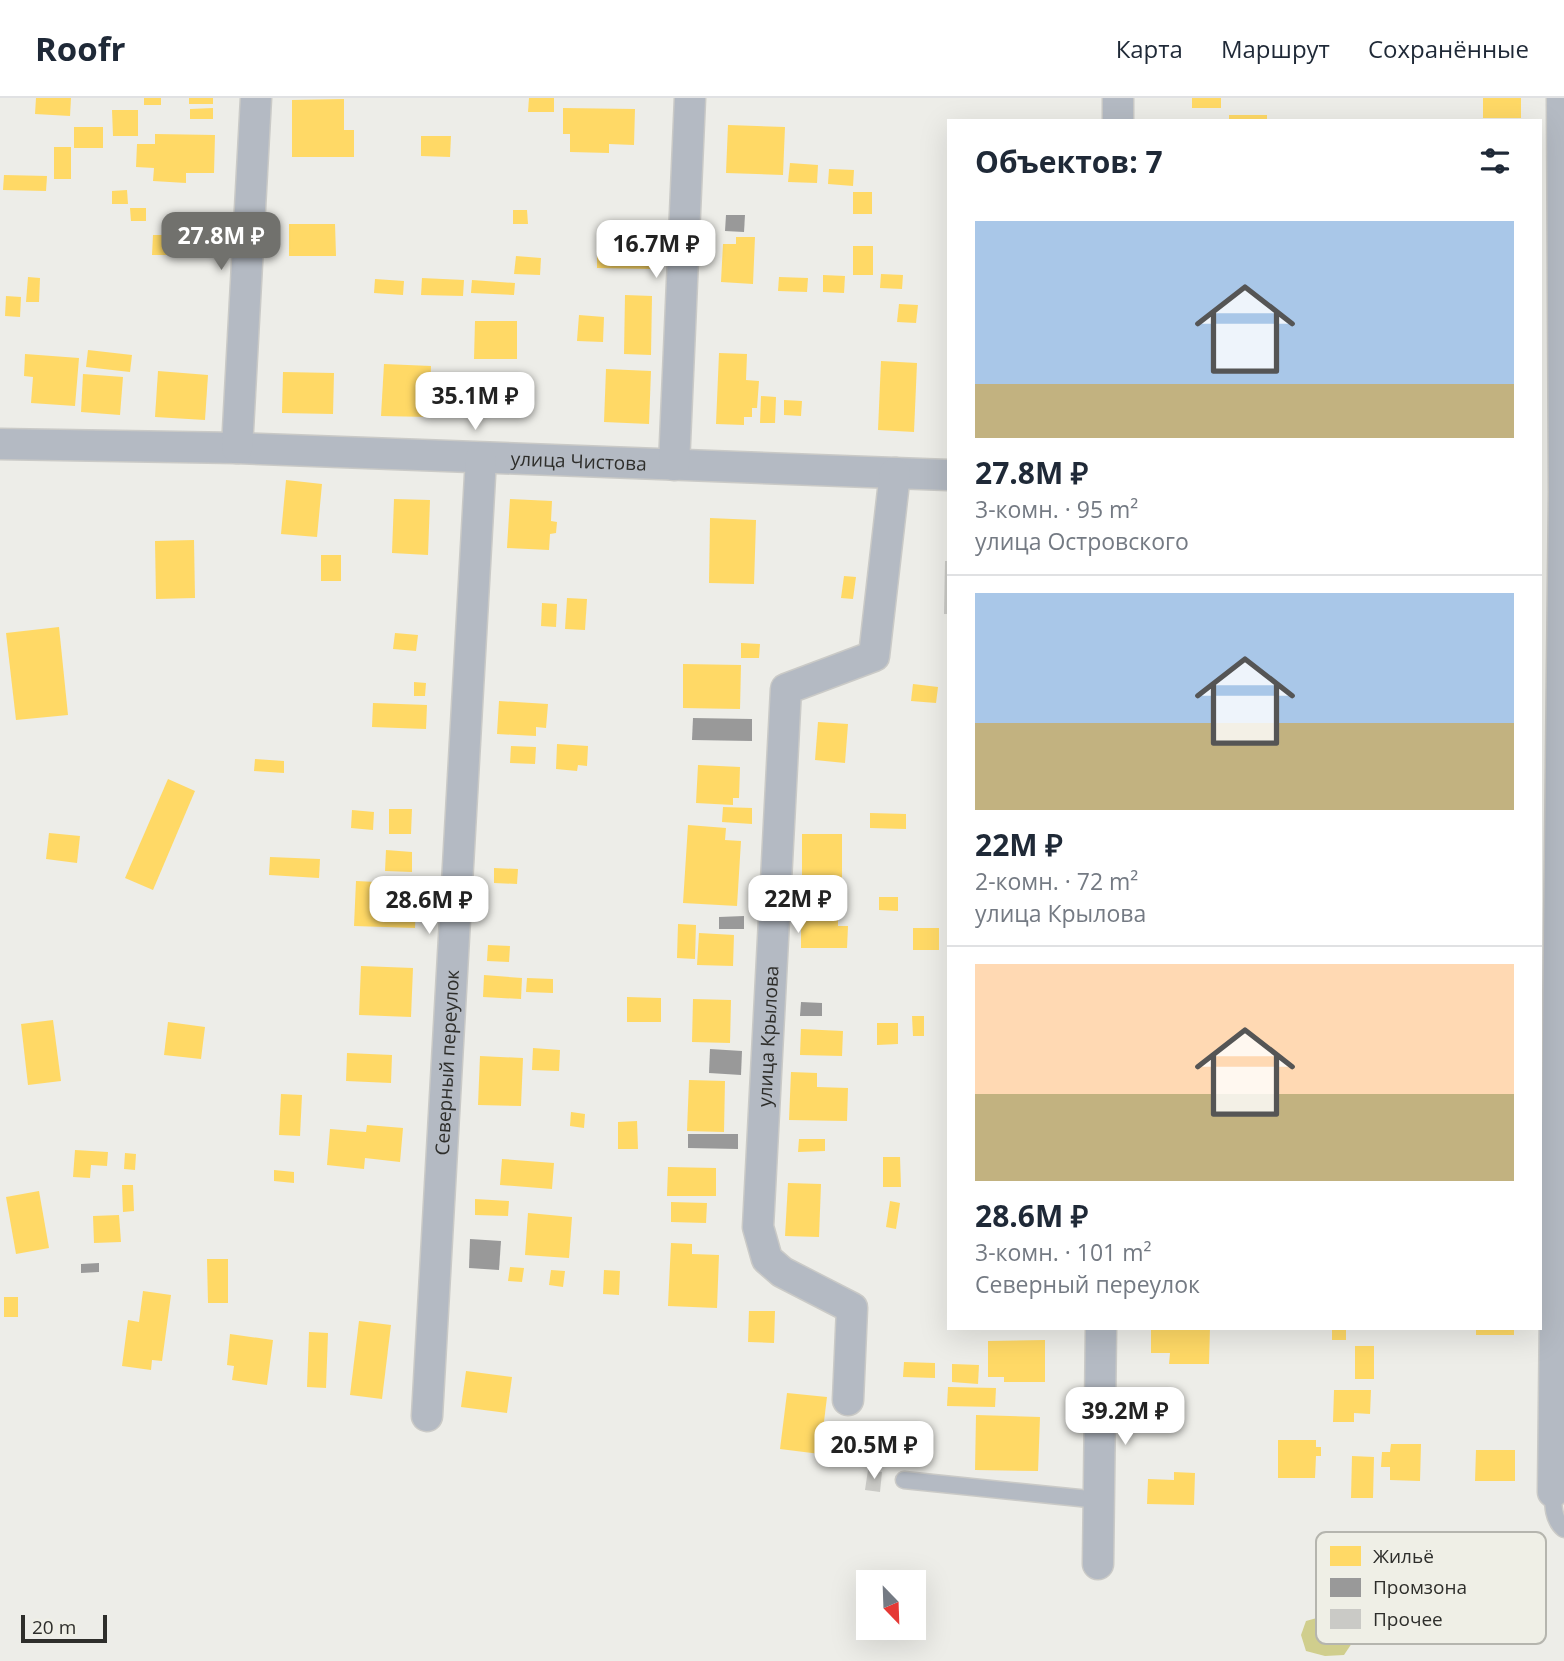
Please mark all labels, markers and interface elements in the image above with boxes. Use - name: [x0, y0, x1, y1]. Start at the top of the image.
- text: Roofr: [35, 26, 125, 71]
- text: Карта: [1116, 32, 1183, 65]
- text: Маршрут: [1221, 32, 1330, 65]
- text: Сохранённые: [1368, 32, 1529, 65]
- text: Объектов: 7: [975, 141, 1163, 182]
- icon: filters: [1476, 142, 1514, 180]
- pin: 27.8M ₽: [156, 212, 286, 272]
- text: 27.8M ₽: [177, 219, 265, 251]
- pin: 16.7M ₽: [591, 220, 721, 280]
- text: 16.7M ₽: [612, 227, 700, 259]
- icon: home: [1182, 266, 1308, 392]
- pin: 35.1M ₽: [410, 372, 540, 432]
- text: 35.1M ₽: [431, 379, 519, 411]
- street label: улица Чистова: [510, 445, 647, 477]
- text: 27.8M ₽: [975, 452, 1089, 493]
- text: 3-комн. · 95 m²: [975, 493, 1138, 525]
- text: улица Островского: [975, 525, 1189, 557]
- icon: home: [1182, 638, 1308, 764]
- text: 22M ₽: [975, 824, 1063, 865]
- text: 2-комн. · 72 m²: [975, 865, 1138, 897]
- pin: 28.6M ₽: [364, 876, 494, 936]
- pin: 22M ₽: [749, 876, 847, 935]
- text: 22M ₽: [764, 882, 832, 914]
- text: 28.6M ₽: [385, 883, 473, 915]
- text: улица Крылова: [975, 897, 1146, 929]
- street label: улица Крылова: [751, 965, 785, 1107]
- street label: Северный переулок: [429, 969, 465, 1156]
- icon: home: [1182, 1009, 1308, 1135]
- text: 28.6M ₽: [975, 1195, 1089, 1236]
- text: 3-комн. · 101 m²: [975, 1236, 1151, 1268]
- text: Северный переулок: [975, 1268, 1200, 1300]
- pin: 39.2M ₽: [1060, 1388, 1190, 1447]
- text: 39.2M ₽: [1081, 1394, 1169, 1426]
- pin: 20.5M ₽: [809, 1422, 939, 1481]
- text: 20.5M ₽: [830, 1428, 918, 1460]
- legend: [1316, 1532, 1546, 1644]
- text: Жильё: [1373, 1543, 1434, 1569]
- north arrow: [856, 1570, 926, 1640]
- map controls: [856, 1570, 926, 1640]
- text: Промзона: [1373, 1574, 1467, 1600]
- text: Прочее: [1373, 1606, 1443, 1632]
- scale bar: [21, 1612, 107, 1644]
- text: 20 m: [32, 1614, 76, 1640]

